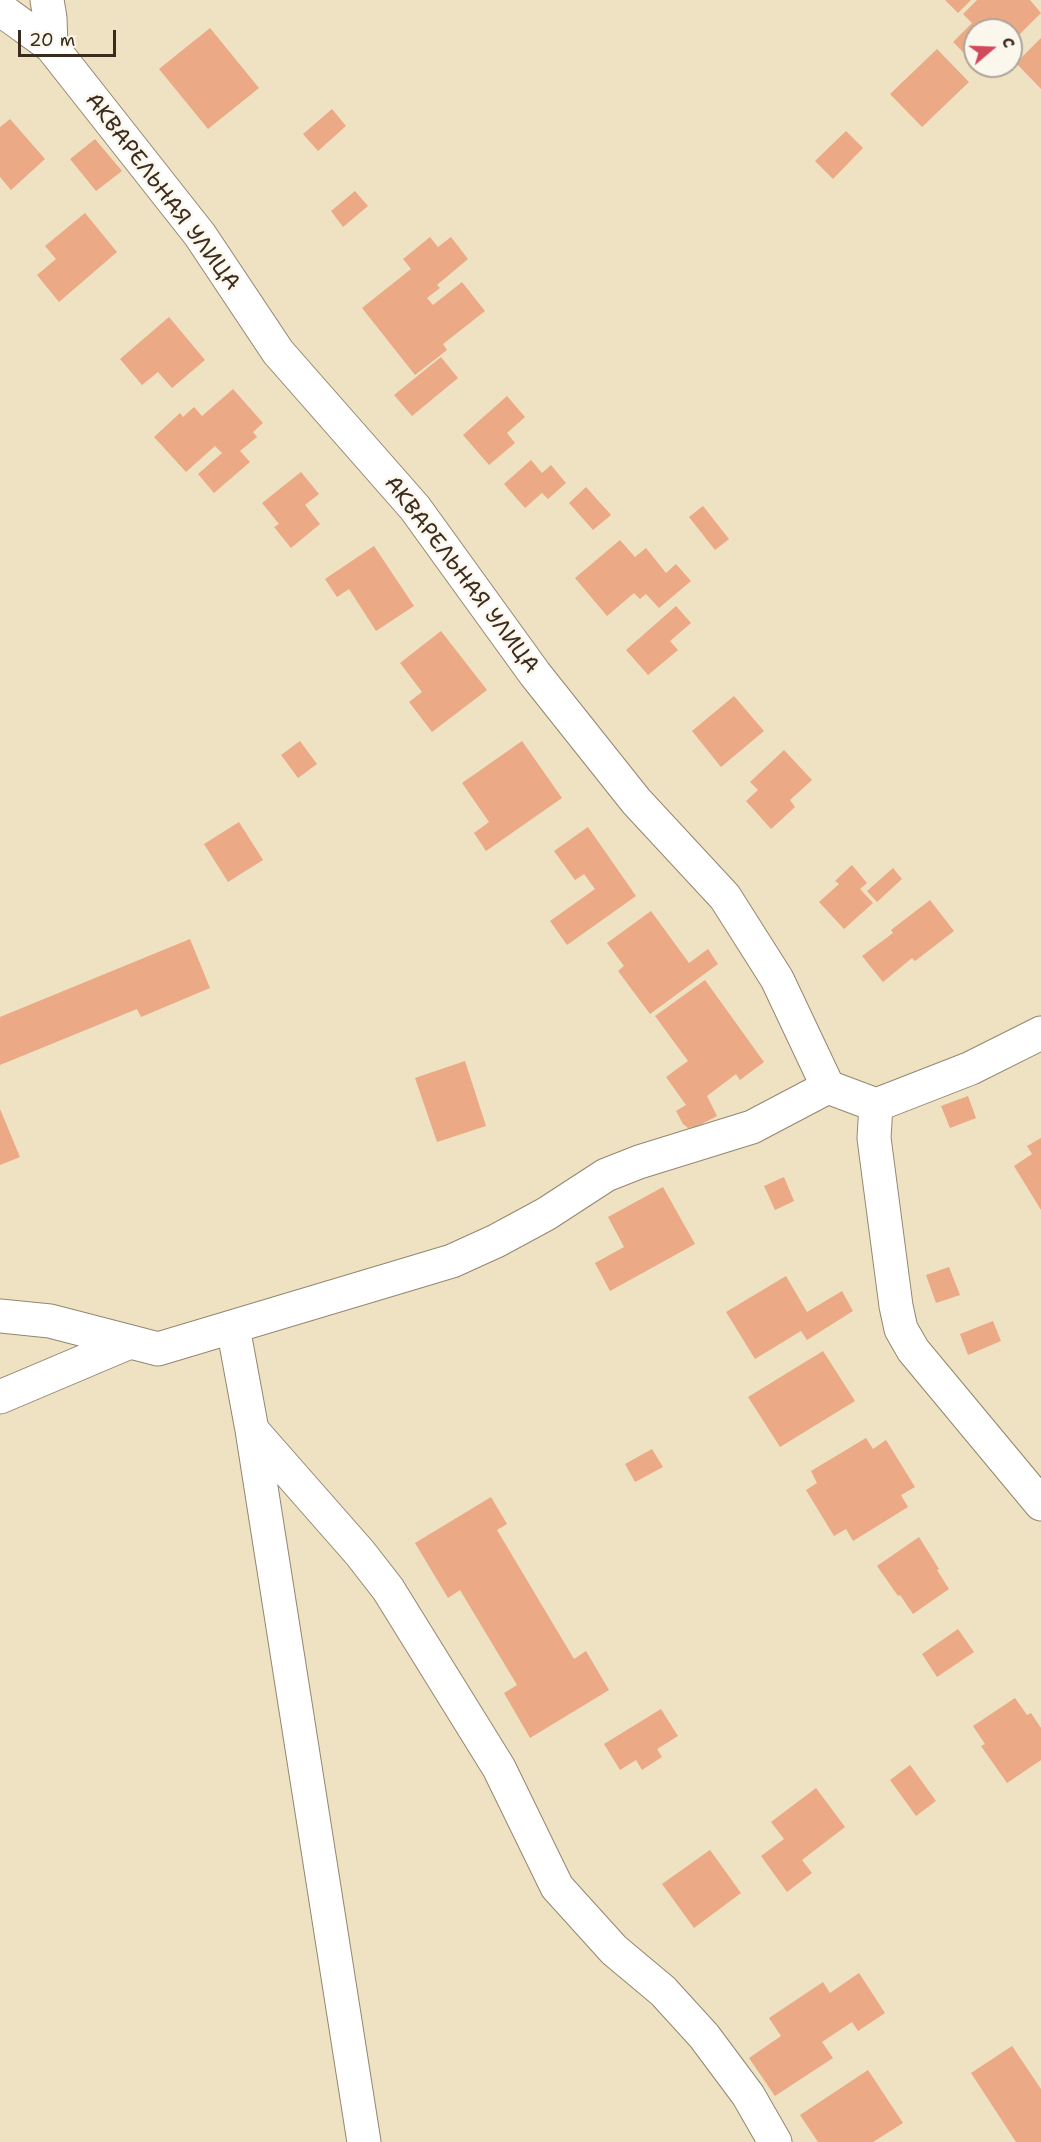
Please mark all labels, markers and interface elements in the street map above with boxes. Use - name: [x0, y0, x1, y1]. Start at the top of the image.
- scale bar: [21, 18, 118, 56]
- north arrow: [963, 18, 1023, 78]
- text: 20 m: [29, 28, 75, 52]
- text: С: [997, 35, 1020, 51]
- street label: АКВАРЕЛЬНАЯ УЛИЦА: [79, 88, 245, 296]
- street label: АКВАРЕЛЬНАЯ УЛИЦА: [378, 471, 544, 679]

